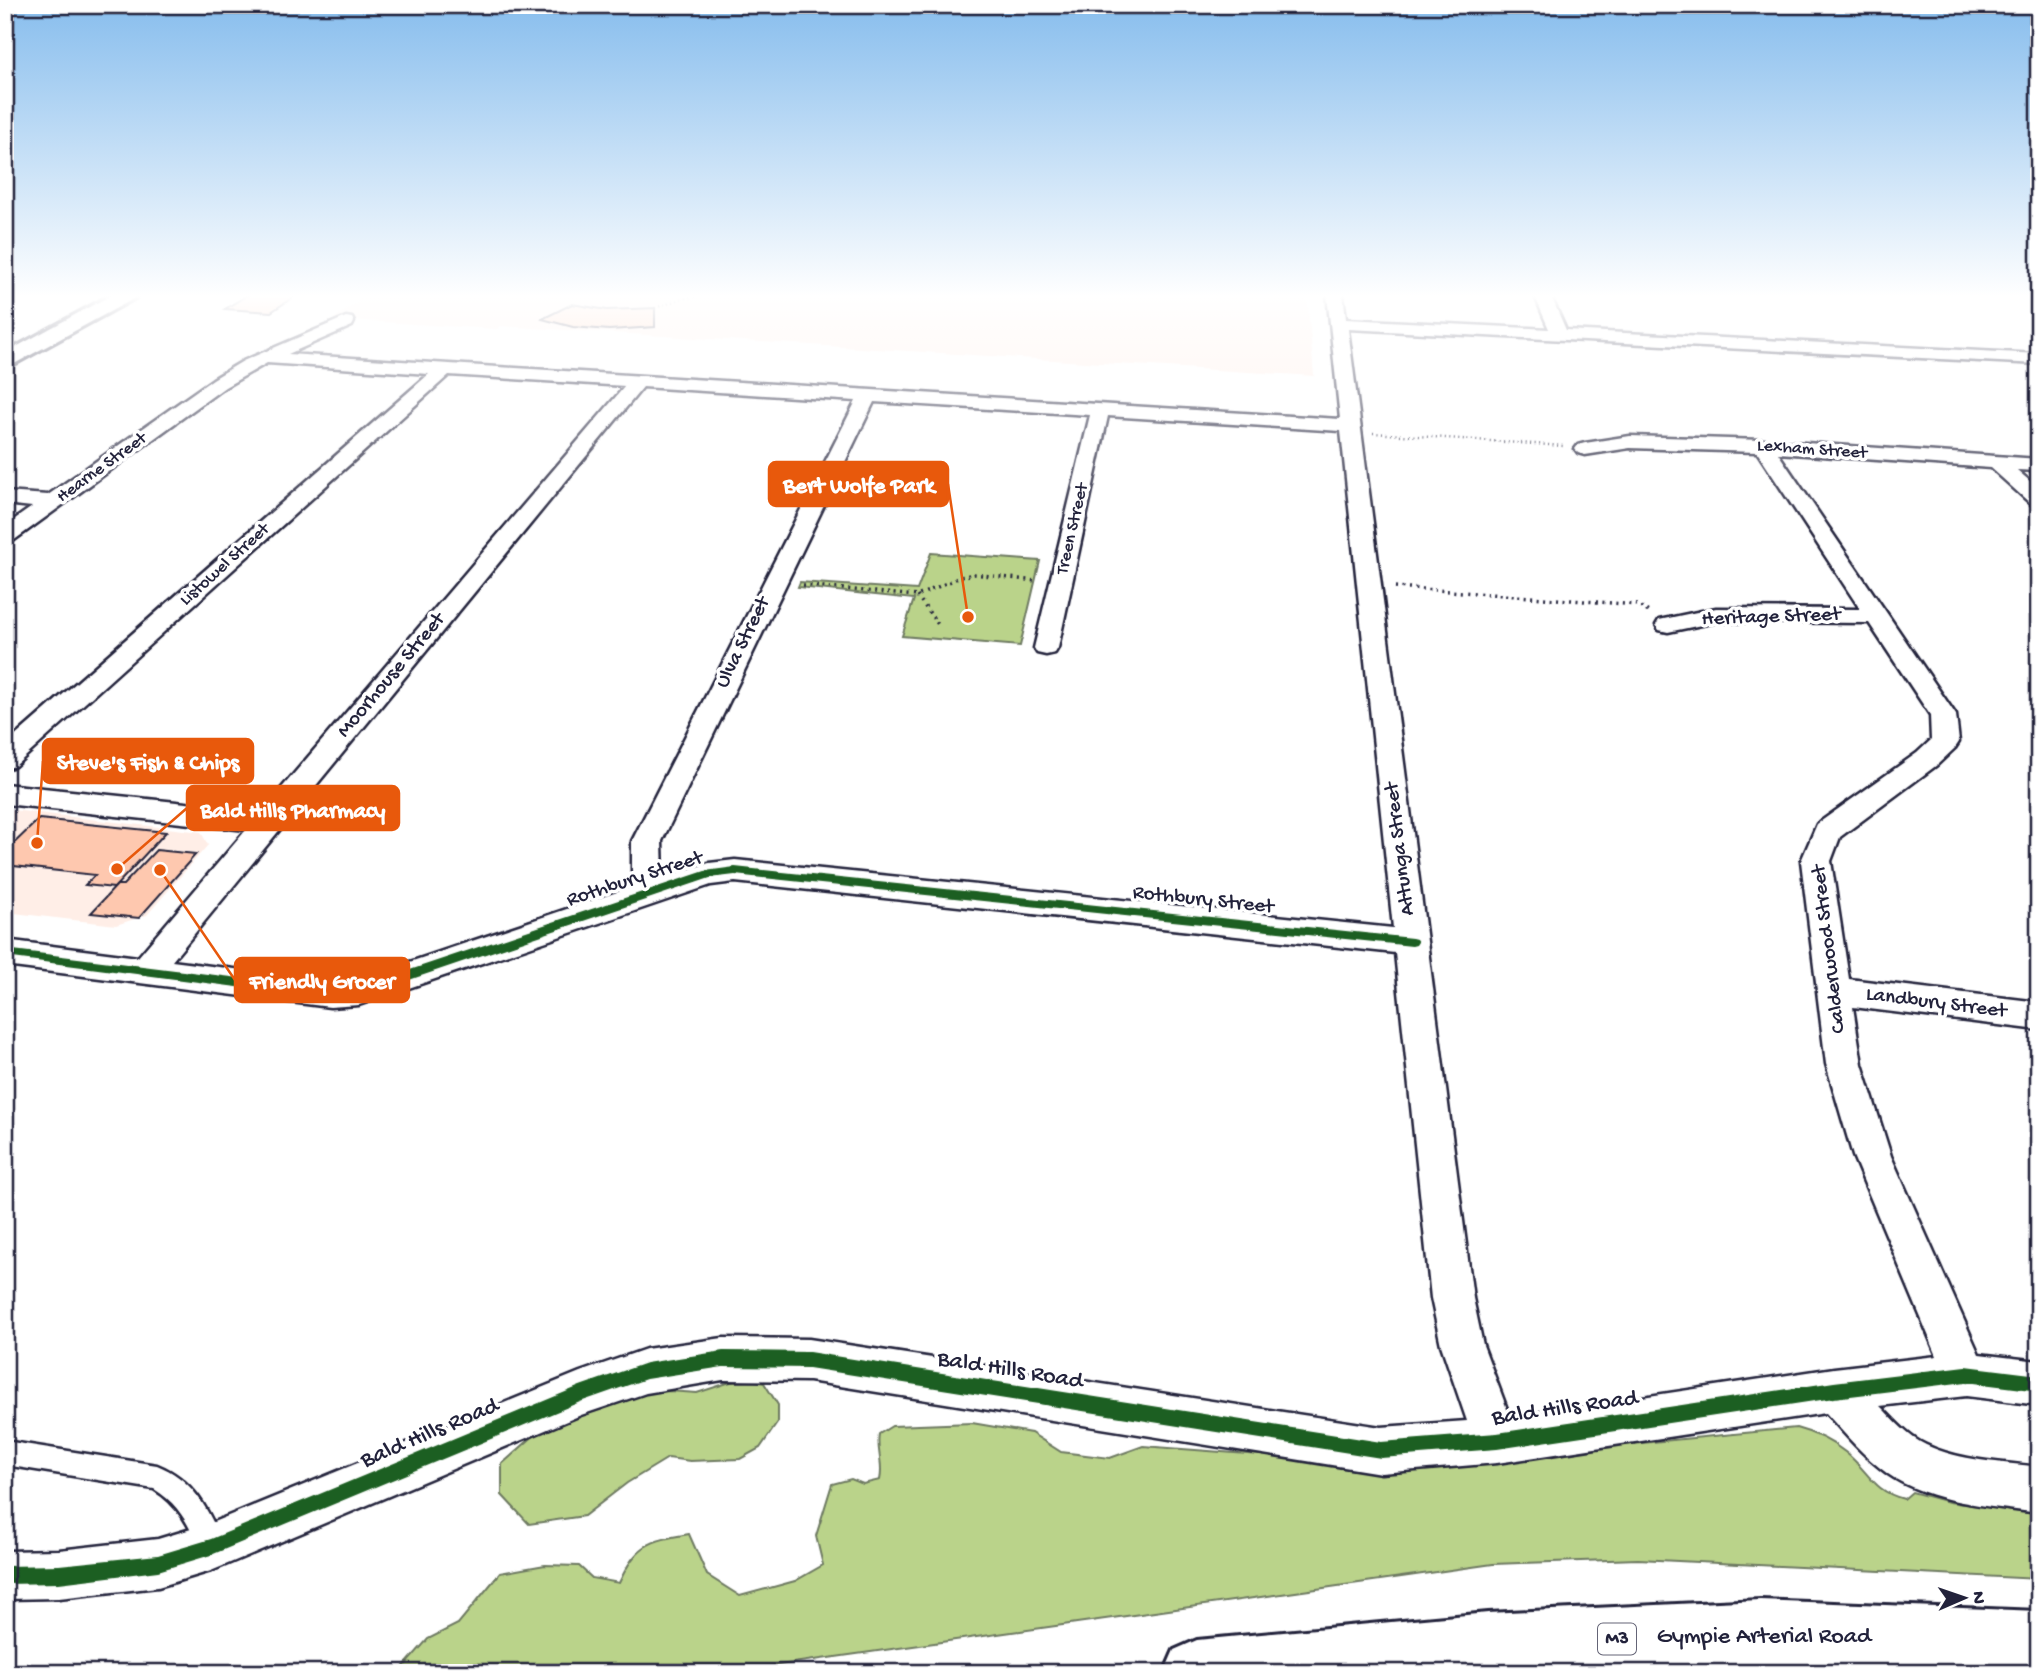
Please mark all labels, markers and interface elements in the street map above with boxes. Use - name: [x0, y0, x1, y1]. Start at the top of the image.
- street label: Hearne Street: [53, 427, 152, 508]
- street label: Lexham Street: [1756, 436, 1869, 464]
- callout: Bert Wolfe Park: [769, 462, 948, 506]
- text: Bert Wolfe Park: [782, 474, 937, 501]
- street label: Treen Street: [1052, 480, 1094, 577]
- street label: Listowel Street: [176, 518, 275, 611]
- street label: Ulva Street: [711, 591, 778, 693]
- street label: Heritage Street: [1701, 603, 1843, 633]
- street label: Moorhouse Street: [332, 607, 453, 744]
- callout: Steve's Fish & Chips: [43, 739, 253, 783]
- text: Steve's Fish & Chips: [57, 751, 241, 778]
- street label: Attunga Street: [1380, 779, 1422, 917]
- callout: Bald Hills Pharmacy: [187, 786, 399, 830]
- text: Bald Hills Pharmacy: [200, 799, 386, 826]
- street label: Rothbury Street: [564, 846, 708, 914]
- street label: Calderwood Street: [1807, 861, 1853, 1035]
- street label: Rothbury Street: [1131, 881, 1277, 921]
- callout: Friendly Grocer: [235, 958, 409, 1002]
- text: Friendly Grocer: [248, 970, 398, 997]
- street label: Landbury Street: [1864, 983, 2010, 1025]
- street label: Bald Hills Road: [934, 1345, 1087, 1397]
- street label: Bald Hills Road: [1489, 1384, 1642, 1434]
- street label: Bald Hills Road: [356, 1391, 505, 1476]
- north arrow: [1928, 1562, 1998, 1632]
- text: N: [1966, 1591, 1989, 1604]
- street label: Gympie Arterial Road: [1657, 1623, 1873, 1652]
- road number: M3: [1598, 1624, 1636, 1654]

